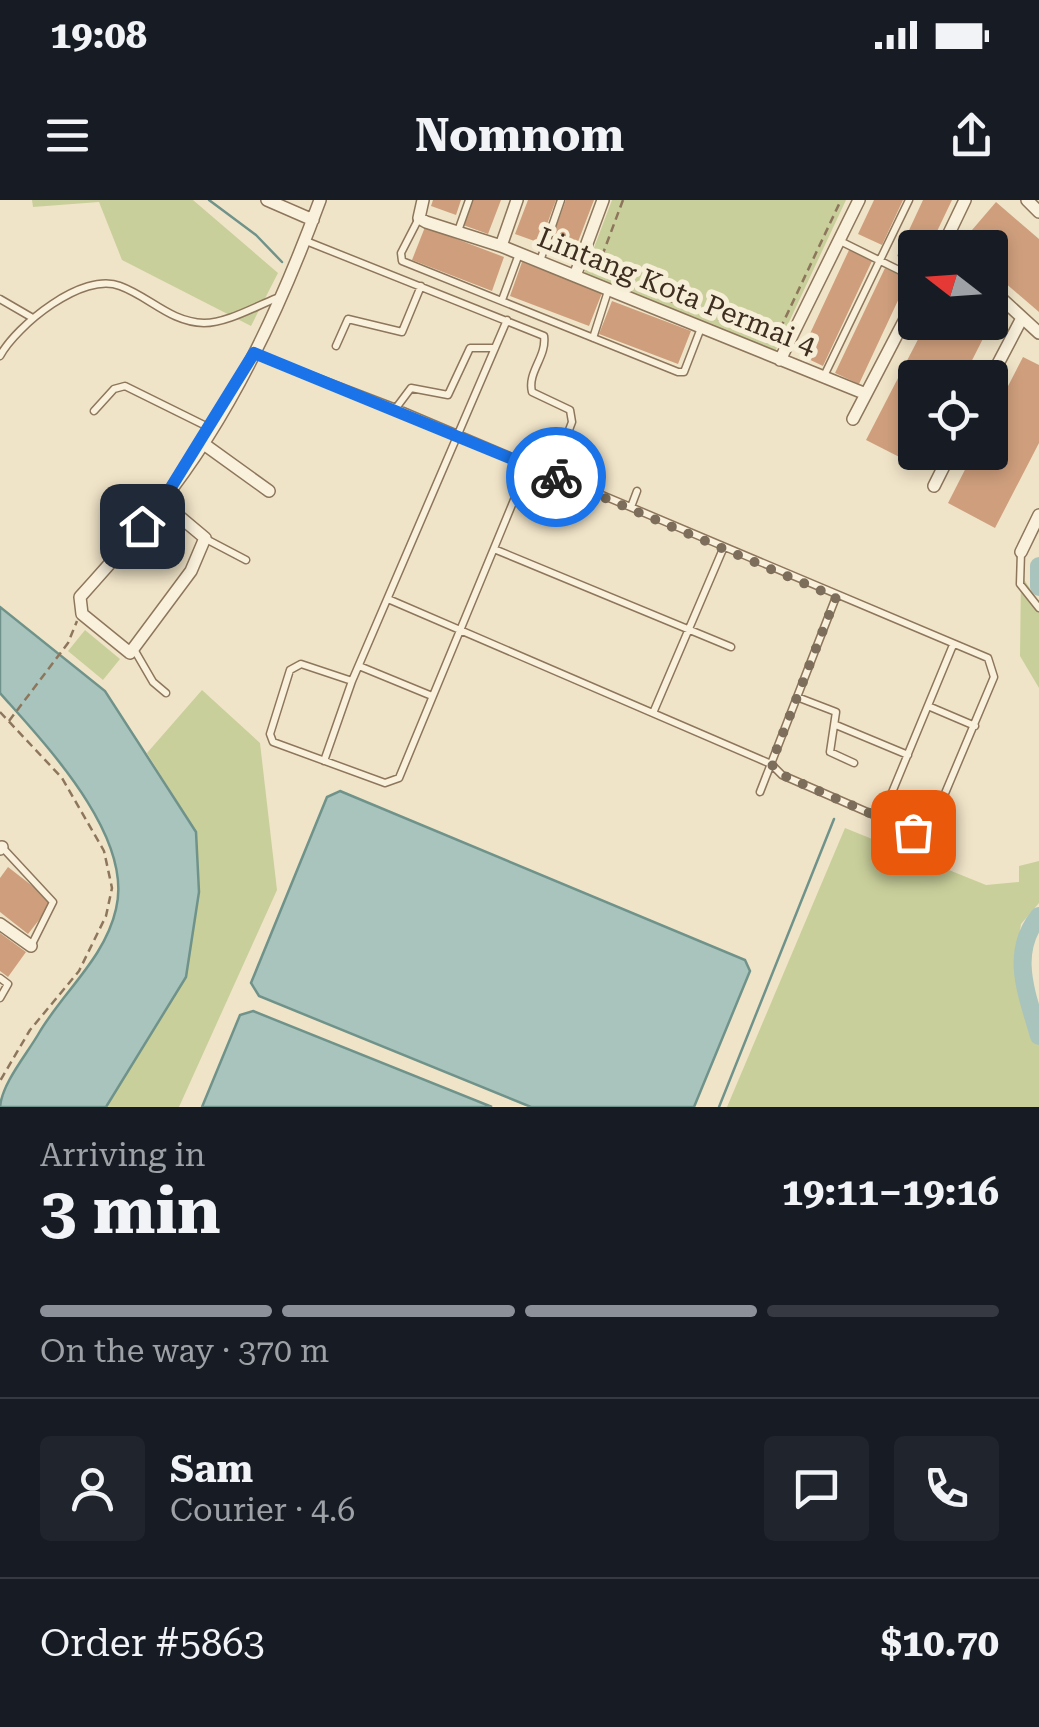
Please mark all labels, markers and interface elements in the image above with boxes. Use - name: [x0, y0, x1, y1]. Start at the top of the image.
- text: 19:08: [50, 13, 147, 57]
- icon: menu: [40, 108, 95, 163]
- icon: share: [944, 108, 999, 163]
- text: Nomnom: [415, 109, 624, 162]
- street label: Lintang Kota Permai 4: [533, 221, 821, 363]
- north arrow: [898, 230, 1008, 340]
- map controls: [898, 230, 1008, 470]
- button: locate: [898, 360, 1008, 470]
- courier: [506, 427, 606, 527]
- icon: bike: [529, 450, 584, 505]
- pin: [100, 484, 185, 569]
- icon: home: [115, 499, 170, 554]
- pin: [871, 790, 956, 875]
- icon: bag: [886, 805, 941, 860]
- text: Arriving in: [40, 1136, 205, 1174]
- text: 19:11–19:16: [782, 1170, 999, 1214]
- text: 3 min: [40, 1173, 221, 1249]
- text: On the way · 370 m: [40, 1332, 329, 1370]
- button: person: [40, 1436, 145, 1541]
- button: chat: [764, 1436, 869, 1541]
- button: phone: [894, 1436, 999, 1541]
- text: Sam: [170, 1447, 253, 1491]
- text: Courier · 4.6: [170, 1491, 355, 1529]
- text: Order #5863: [40, 1621, 265, 1665]
- text: $10.70: [881, 1621, 999, 1665]

